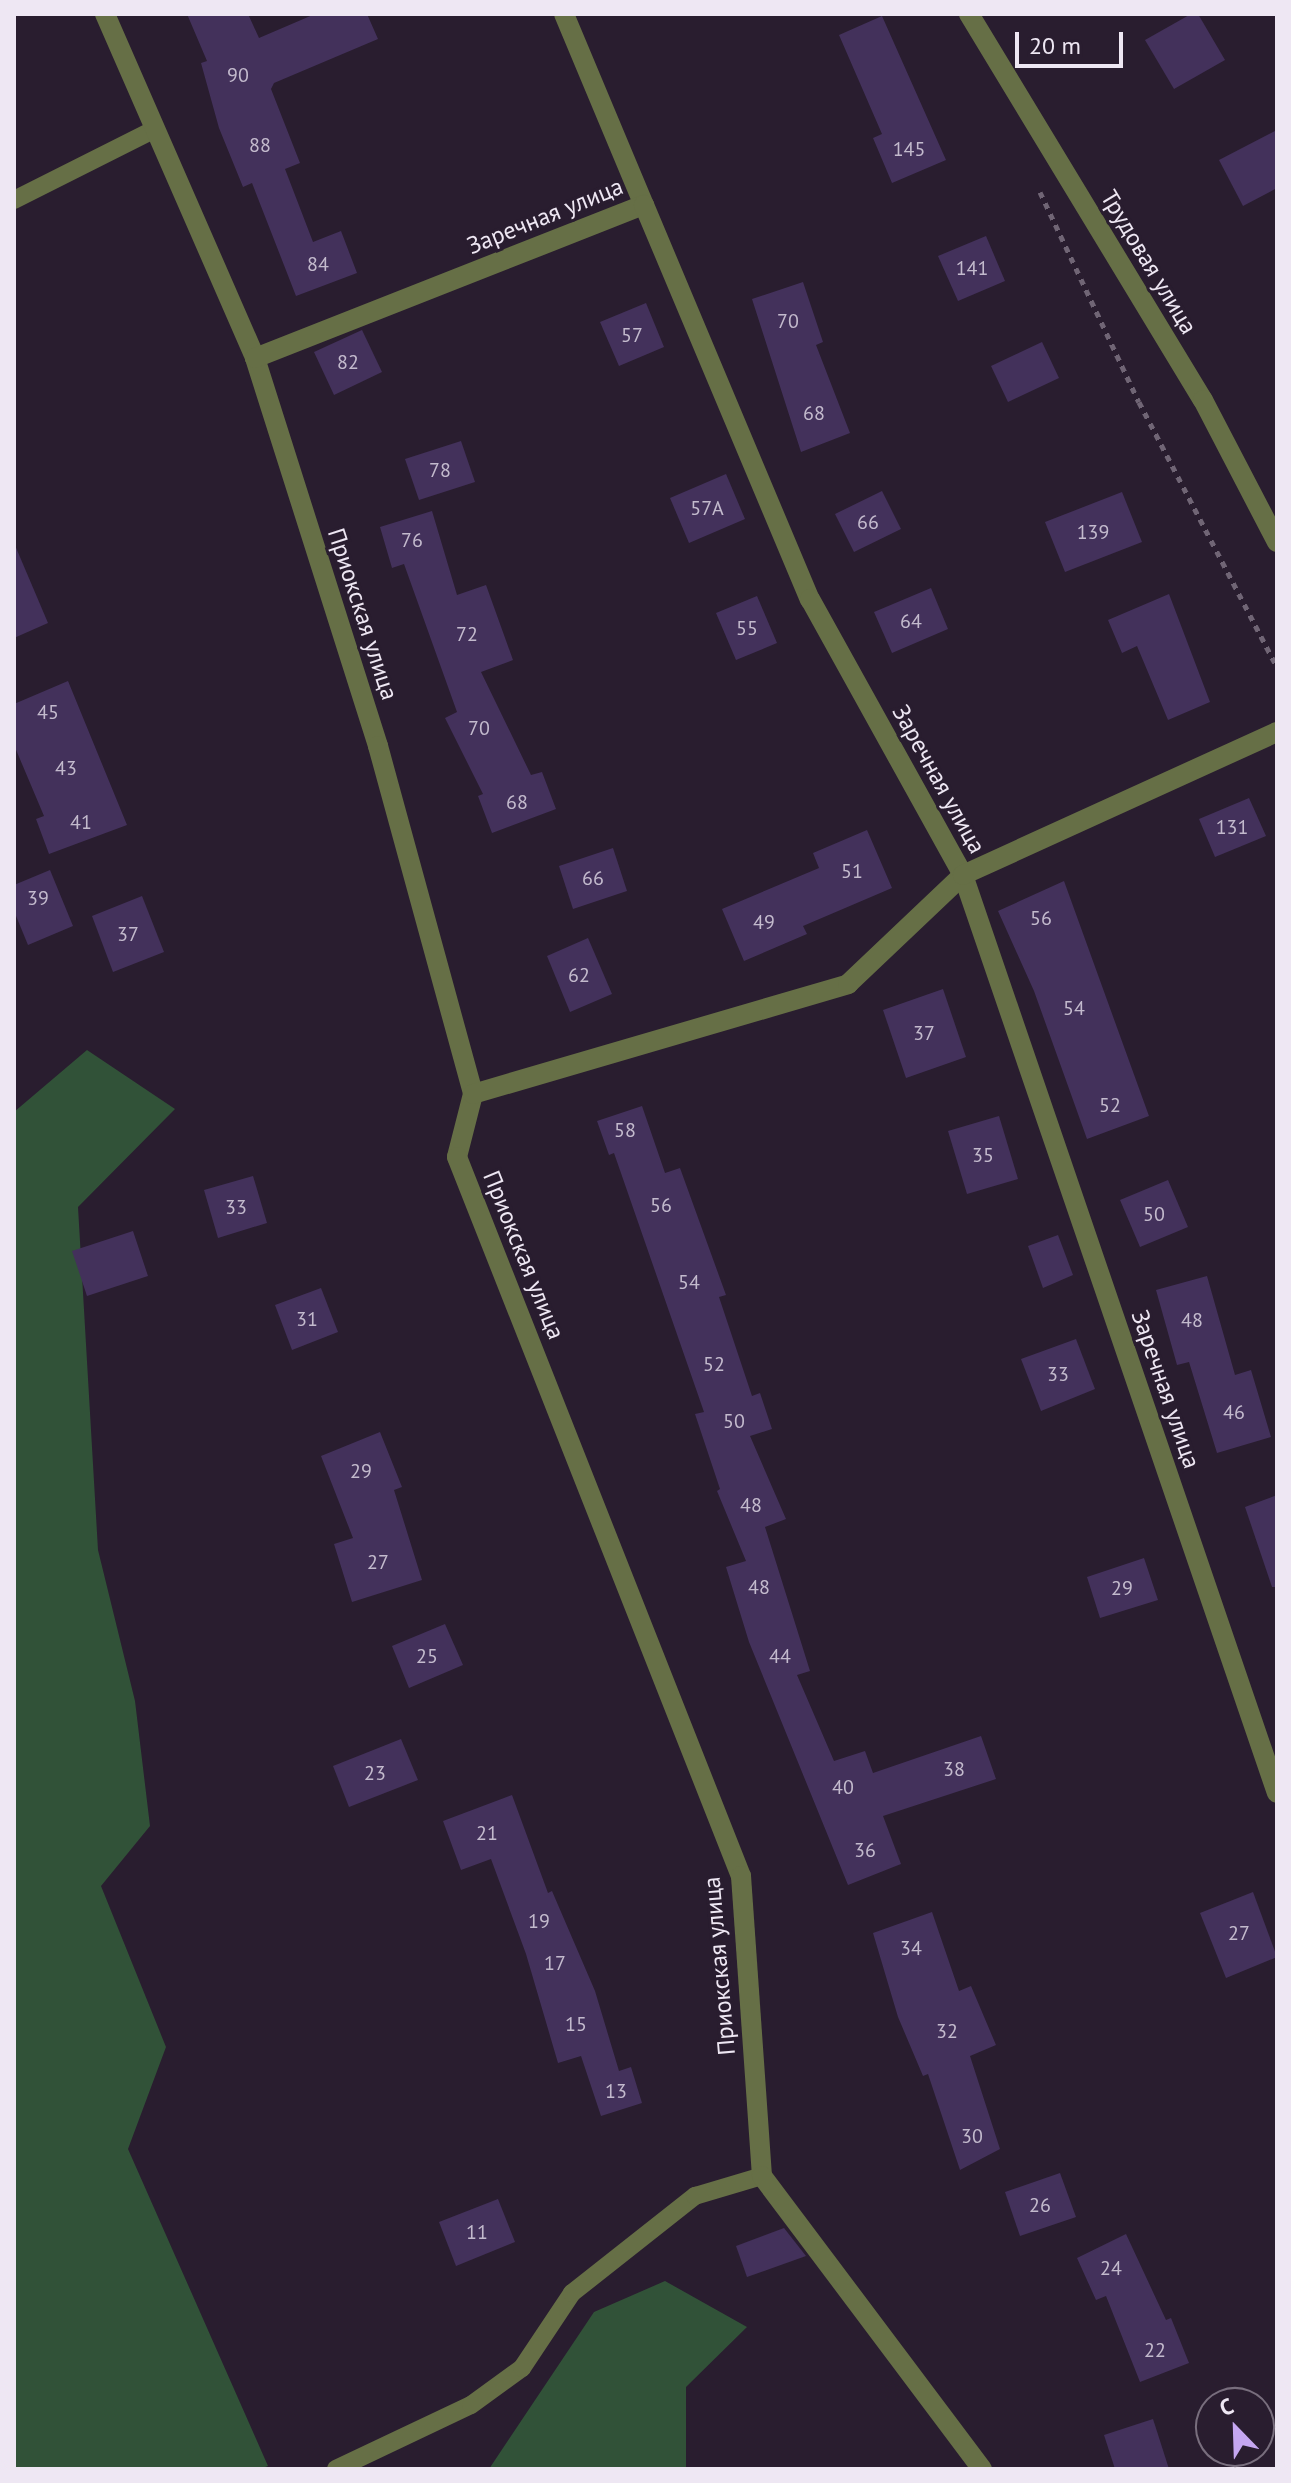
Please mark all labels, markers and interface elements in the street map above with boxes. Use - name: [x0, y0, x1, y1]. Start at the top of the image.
- scale bar: [1019, 16, 1127, 66]
- text: 20 m: [1029, 30, 1081, 61]
- house number: 90: [227, 63, 249, 87]
- house number: 88: [249, 133, 271, 157]
- house number: 145: [893, 137, 925, 161]
- street label: Заречная улица: [463, 172, 627, 260]
- street label: Трудовая улица: [1095, 185, 1203, 339]
- house number: 84: [307, 252, 329, 276]
- house number: 141: [956, 256, 988, 280]
- house number: 70: [777, 309, 799, 333]
- house number: 57: [621, 323, 643, 347]
- house number: 82: [337, 350, 359, 374]
- house number: 68: [803, 401, 825, 425]
- house number: 78: [429, 458, 451, 482]
- house number: 57А: [690, 496, 724, 520]
- house number: 66: [857, 510, 879, 534]
- house number: 139: [1077, 520, 1109, 544]
- street label: Приокская улица: [322, 524, 404, 704]
- house number: 76: [401, 528, 423, 552]
- house number: 64: [900, 609, 922, 633]
- house number: 55: [736, 616, 758, 640]
- house number: 72: [456, 622, 478, 646]
- house number: 45: [37, 700, 59, 724]
- street label: Заречная улица: [886, 700, 992, 858]
- house number: 70: [468, 716, 490, 740]
- house number: 43: [55, 756, 77, 780]
- house number: 68: [506, 790, 528, 814]
- house number: 41: [70, 810, 92, 834]
- house number: 131: [1216, 815, 1248, 839]
- house number: 51: [841, 859, 863, 883]
- house number: 66: [582, 866, 604, 890]
- house number: 39: [27, 886, 49, 910]
- house number: 56: [1030, 906, 1052, 930]
- house number: 49: [753, 910, 775, 934]
- house number: 37: [117, 922, 139, 946]
- house number: 62: [568, 963, 590, 987]
- house number: 54: [1063, 996, 1085, 1020]
- house number: 37: [913, 1021, 935, 1045]
- house number: 52: [1099, 1093, 1121, 1117]
- house number: 58: [614, 1118, 636, 1142]
- house number: 35: [972, 1143, 994, 1167]
- street label: Приокская улица: [477, 1167, 571, 1343]
- house number: 56: [650, 1193, 672, 1217]
- house number: 33: [225, 1195, 247, 1219]
- house number: 50: [1143, 1202, 1165, 1226]
- house number: 54: [678, 1270, 700, 1294]
- street label: Заречная улица: [1125, 1306, 1207, 1472]
- house number: 31: [296, 1307, 318, 1331]
- house number: 48: [1181, 1308, 1203, 1332]
- house number: 52: [703, 1352, 725, 1376]
- house number: 33: [1047, 1362, 1069, 1386]
- house number: 46: [1223, 1400, 1245, 1424]
- house number: 50: [723, 1409, 745, 1433]
- house number: 29: [350, 1459, 372, 1483]
- house number: 48: [740, 1493, 762, 1517]
- house number: 27: [367, 1550, 389, 1574]
- house number: 48: [748, 1575, 770, 1599]
- house number: 29: [1111, 1576, 1133, 1600]
- house number: 25: [416, 1644, 438, 1668]
- house number: 44: [769, 1644, 791, 1668]
- house number: 38: [943, 1757, 965, 1781]
- house number: 23: [364, 1761, 386, 1785]
- house number: 40: [832, 1775, 854, 1799]
- house number: 21: [476, 1821, 498, 1845]
- house number: 36: [854, 1838, 876, 1862]
- street label: Приокская улица: [697, 1876, 741, 2056]
- house number: 19: [528, 1909, 550, 1933]
- house number: 27: [1228, 1921, 1250, 1945]
- house number: 34: [900, 1936, 922, 1960]
- house number: 17: [544, 1951, 566, 1975]
- house number: 15: [565, 2012, 587, 2036]
- house number: 32: [936, 2019, 958, 2043]
- house number: 13: [605, 2079, 627, 2103]
- house number: 30: [961, 2124, 983, 2148]
- house number: 26: [1029, 2193, 1051, 2217]
- house number: 11: [466, 2220, 488, 2244]
- house number: 24: [1100, 2256, 1122, 2280]
- house number: 22: [1144, 2338, 1166, 2362]
- north arrow: [1195, 2387, 1275, 2467]
- text: С: [1215, 2391, 1238, 2422]

